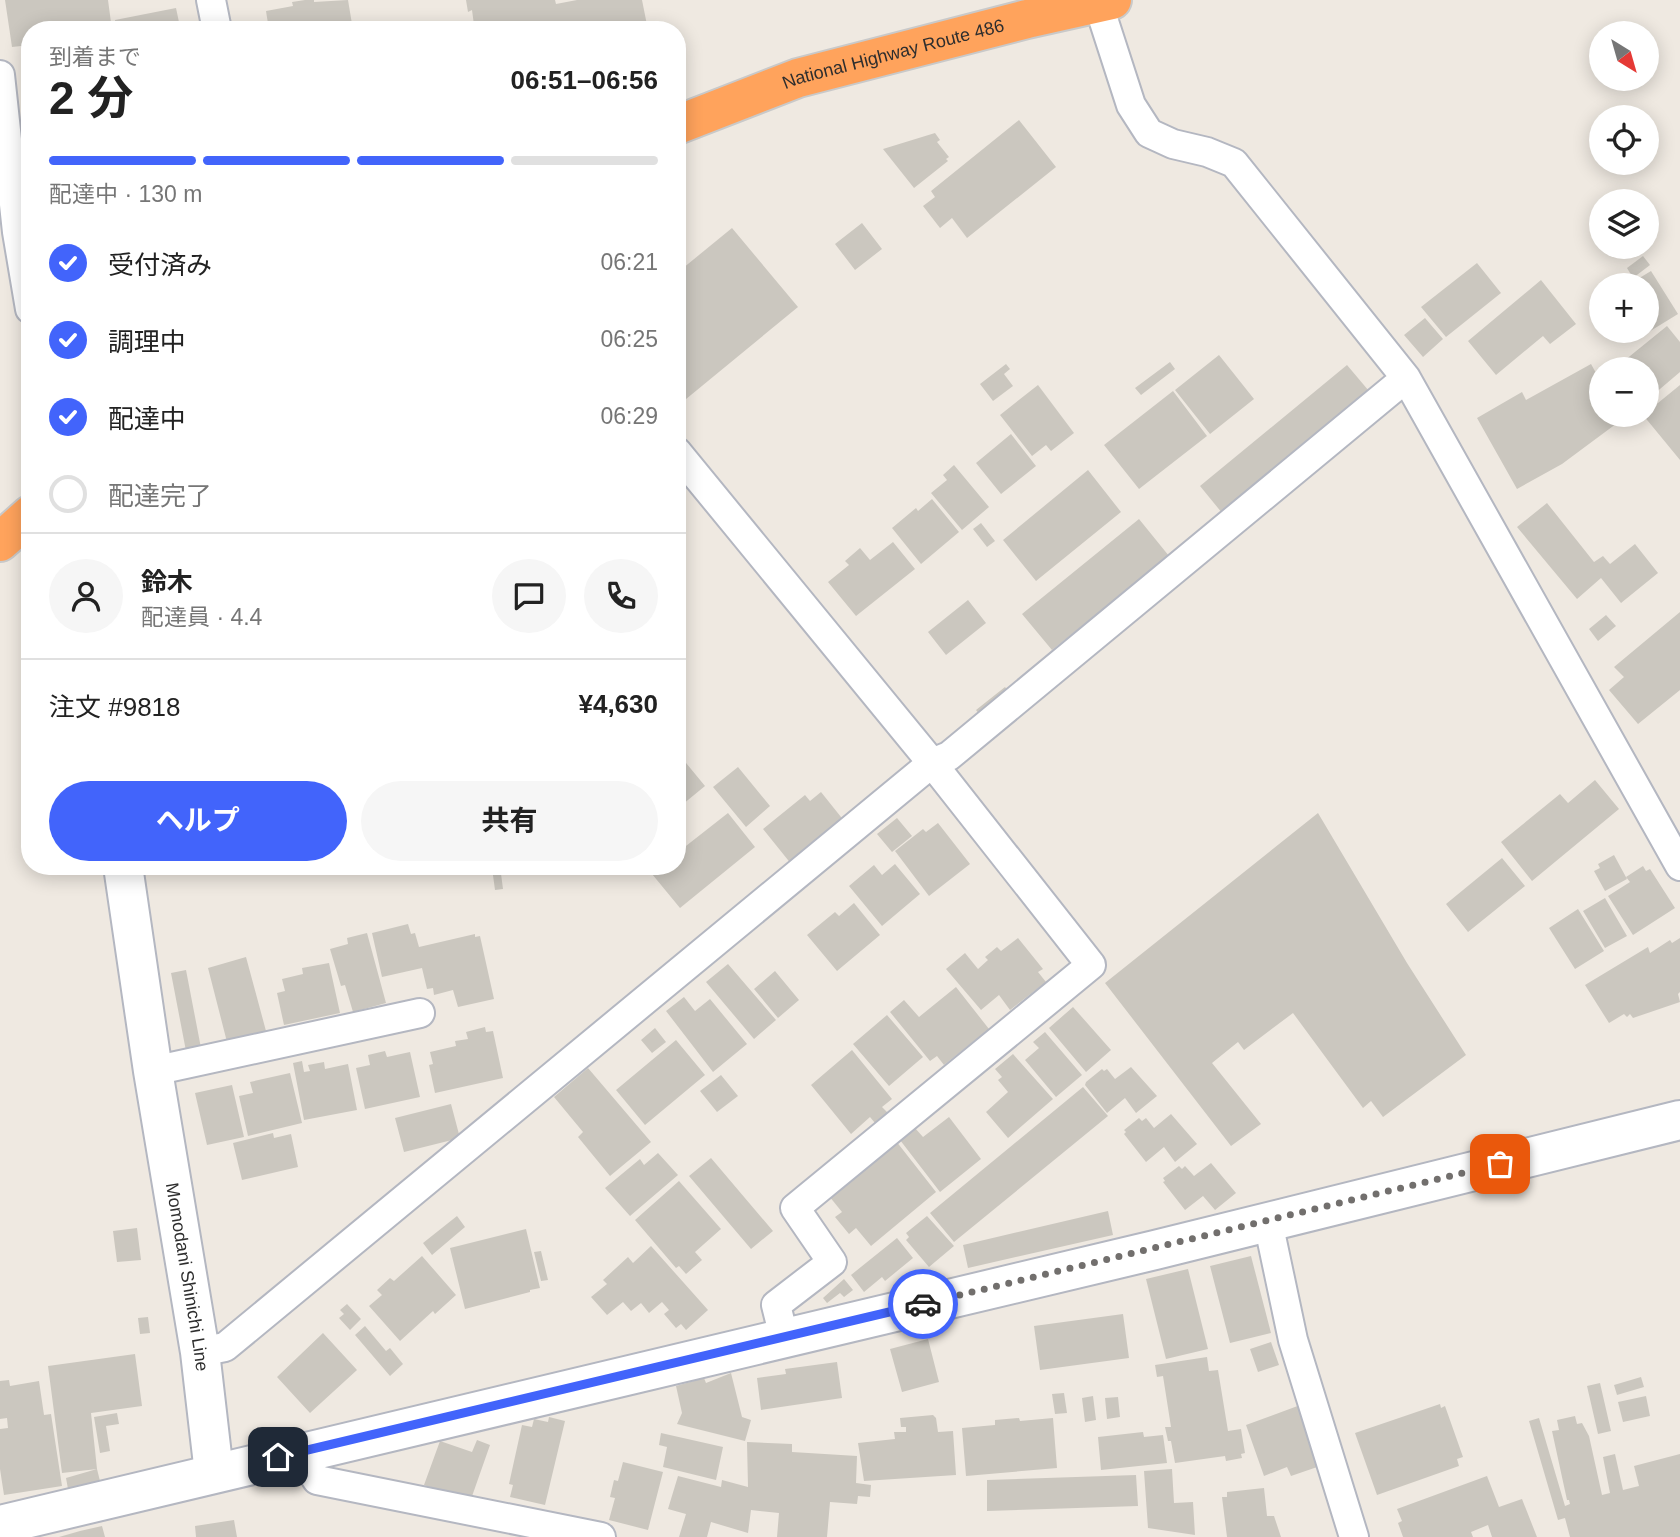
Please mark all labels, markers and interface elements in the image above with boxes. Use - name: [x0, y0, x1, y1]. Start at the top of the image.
- street label: National Highway Route 486: [780, 15, 1006, 93]
- north arrow: [1589, 21, 1659, 91]
- map controls: [1589, 21, 1659, 427]
- text: 到着まで: [49, 44, 141, 70]
- text: 06:51–06:56: [511, 65, 658, 95]
- text: 2 分: [49, 72, 133, 124]
- button: locate: [1589, 105, 1659, 175]
- text: 配達中 · 130 m: [49, 181, 202, 207]
- button: layers: [1589, 189, 1659, 259]
- icon: check: [49, 244, 87, 282]
- text: 06:21: [600, 249, 658, 275]
- text: 受付済み: [108, 250, 212, 280]
- button: +: [1589, 273, 1659, 343]
- icon: check: [49, 321, 87, 359]
- text: 06:25: [600, 326, 658, 352]
- text: 調理中: [108, 327, 186, 357]
- button: −: [1589, 357, 1659, 427]
- icon: check: [49, 398, 87, 436]
- text: 06:29: [600, 403, 658, 429]
- text: 配達中: [108, 404, 186, 434]
- text: 配達完了: [108, 481, 212, 511]
- button: person: [49, 559, 123, 633]
- button: chat: [492, 559, 566, 633]
- button: phone: [584, 559, 658, 633]
- text: 鈴木: [141, 567, 193, 597]
- text: 配達員 · 4.4: [141, 604, 262, 630]
- text: ¥4,630: [578, 689, 658, 719]
- text: 注文 #9818: [49, 692, 181, 722]
- button: ヘルプ: [49, 781, 347, 861]
- button: 共有: [361, 781, 658, 861]
- pin: [1470, 1134, 1530, 1194]
- icon: bag: [1481, 1145, 1519, 1183]
- street label: Momodani Shinichi Line: [162, 1181, 212, 1373]
- courier: [888, 1269, 958, 1339]
- icon: car: [904, 1285, 942, 1323]
- pin: [248, 1427, 308, 1487]
- icon: home: [259, 1438, 297, 1476]

